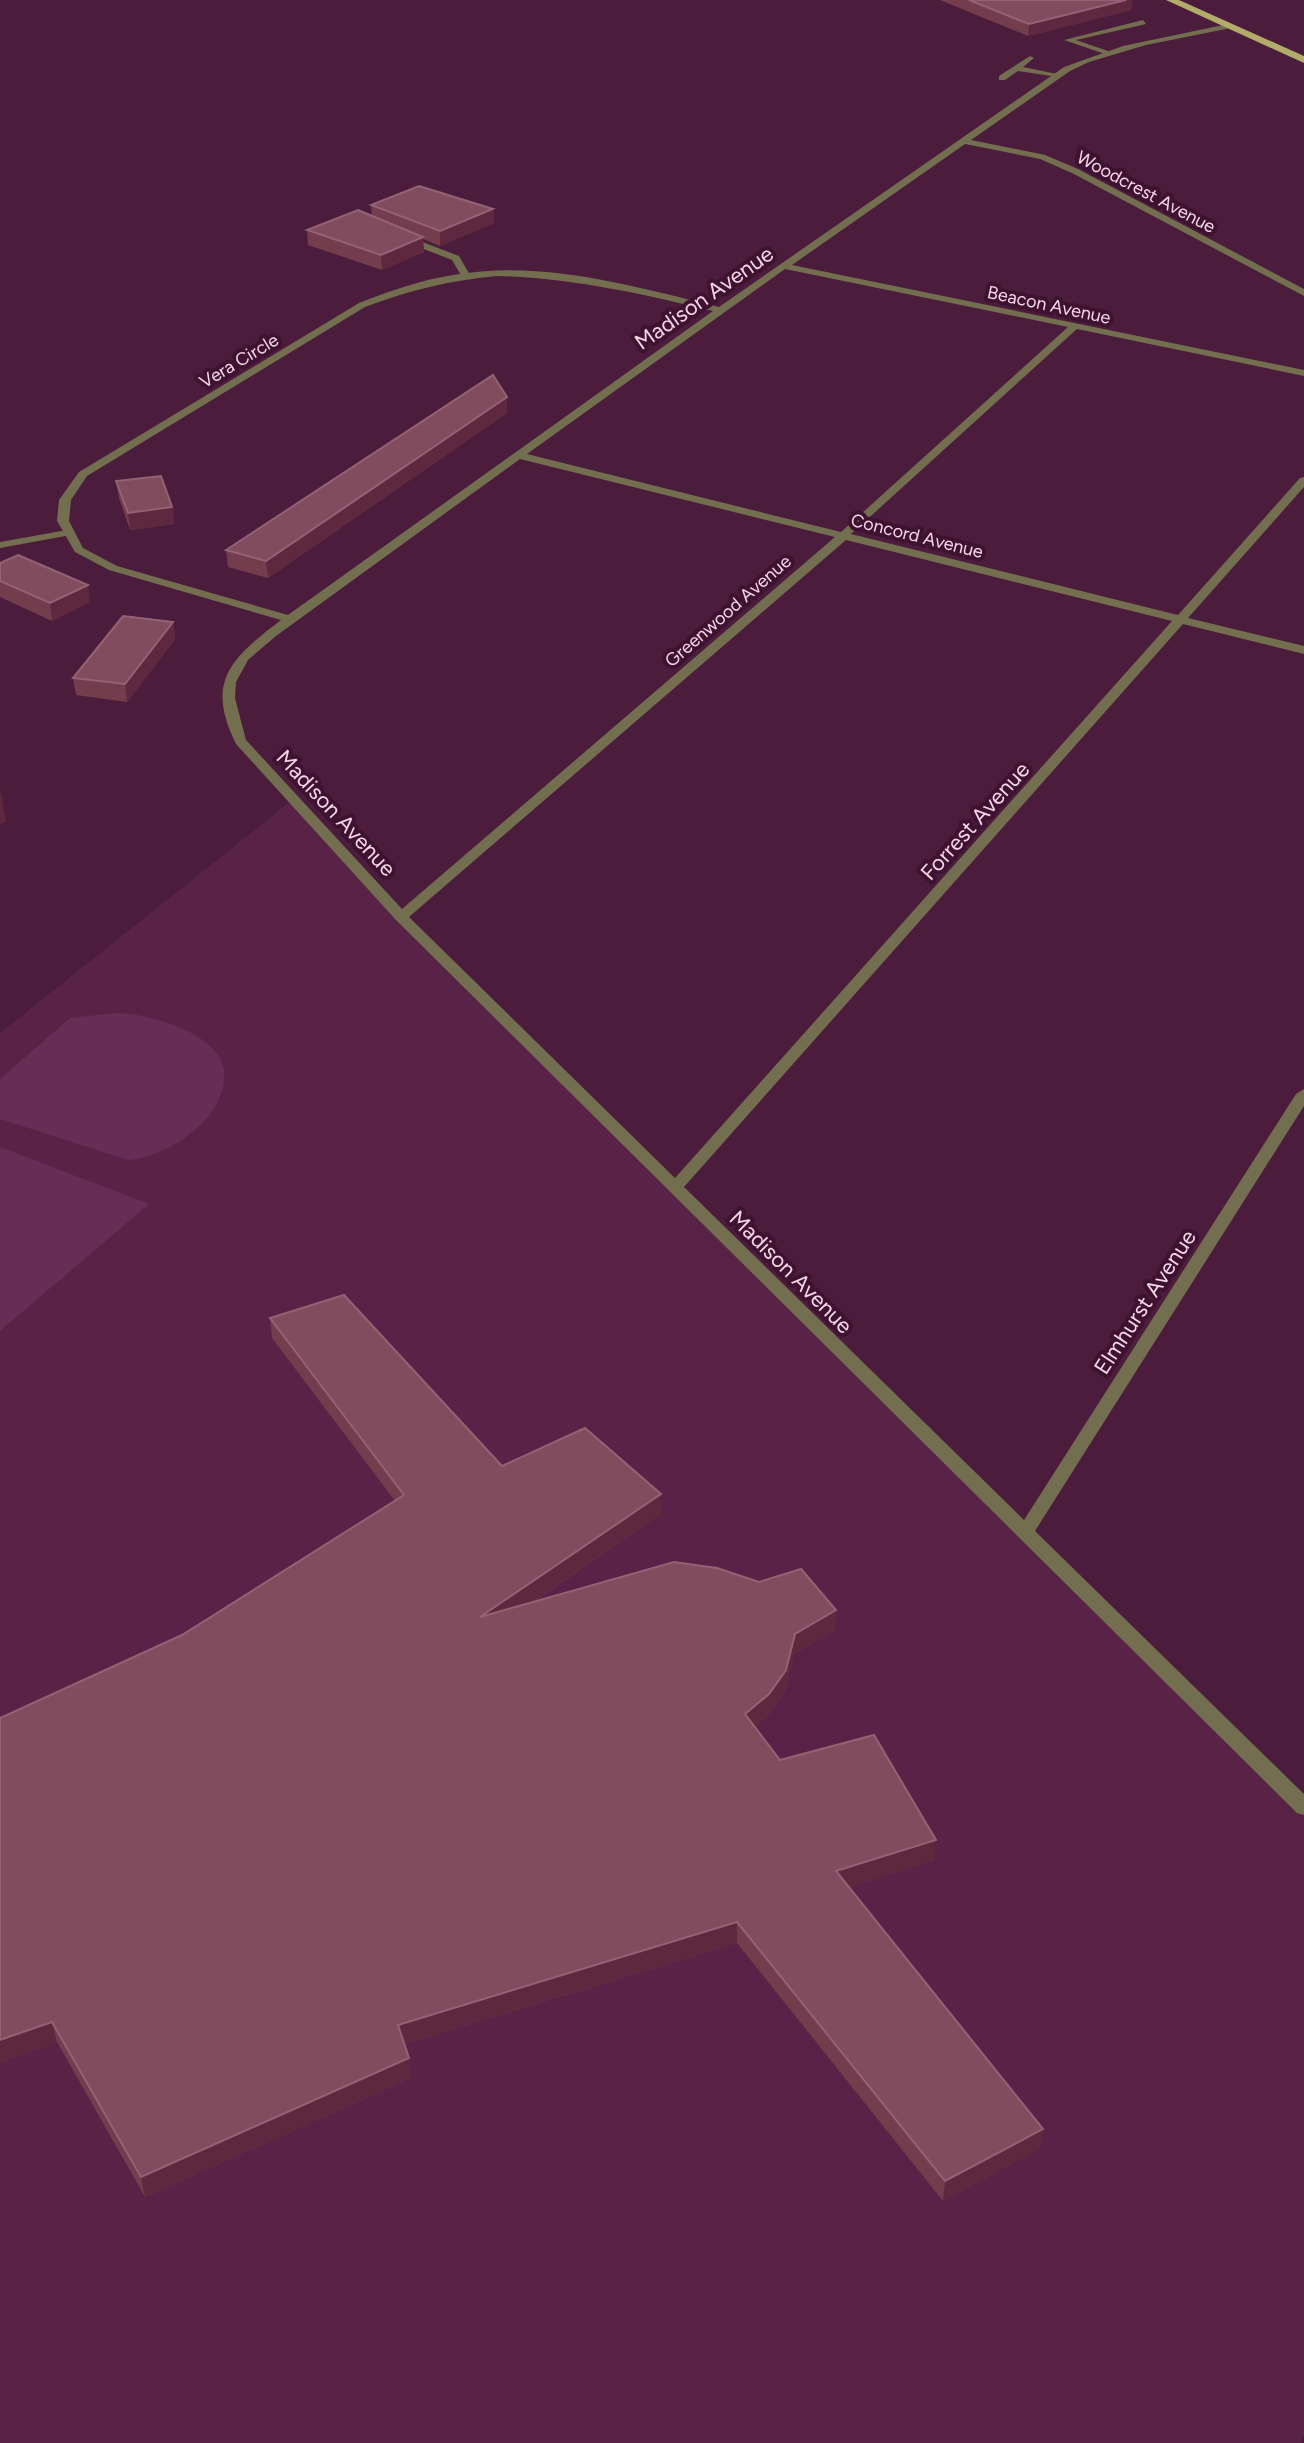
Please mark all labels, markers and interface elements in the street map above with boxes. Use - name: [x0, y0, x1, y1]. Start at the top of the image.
- street label: Woodcrest Avenue: [1073, 146, 1219, 238]
- street label: Madison Avenue: [630, 240, 778, 356]
- street label: Beacon Avenue: [985, 281, 1113, 329]
- street label: Vera Circle: [196, 329, 283, 393]
- street label: Concord Avenue: [849, 509, 986, 563]
- street label: Greenwood Avenue: [660, 550, 796, 672]
- street label: Madison Avenue: [271, 744, 401, 882]
- street label: Forrest Avenue: [915, 756, 1035, 886]
- street label: Madison Avenue: [724, 1205, 858, 1339]
- street label: Elmhurst Avenue: [1088, 1225, 1202, 1379]

